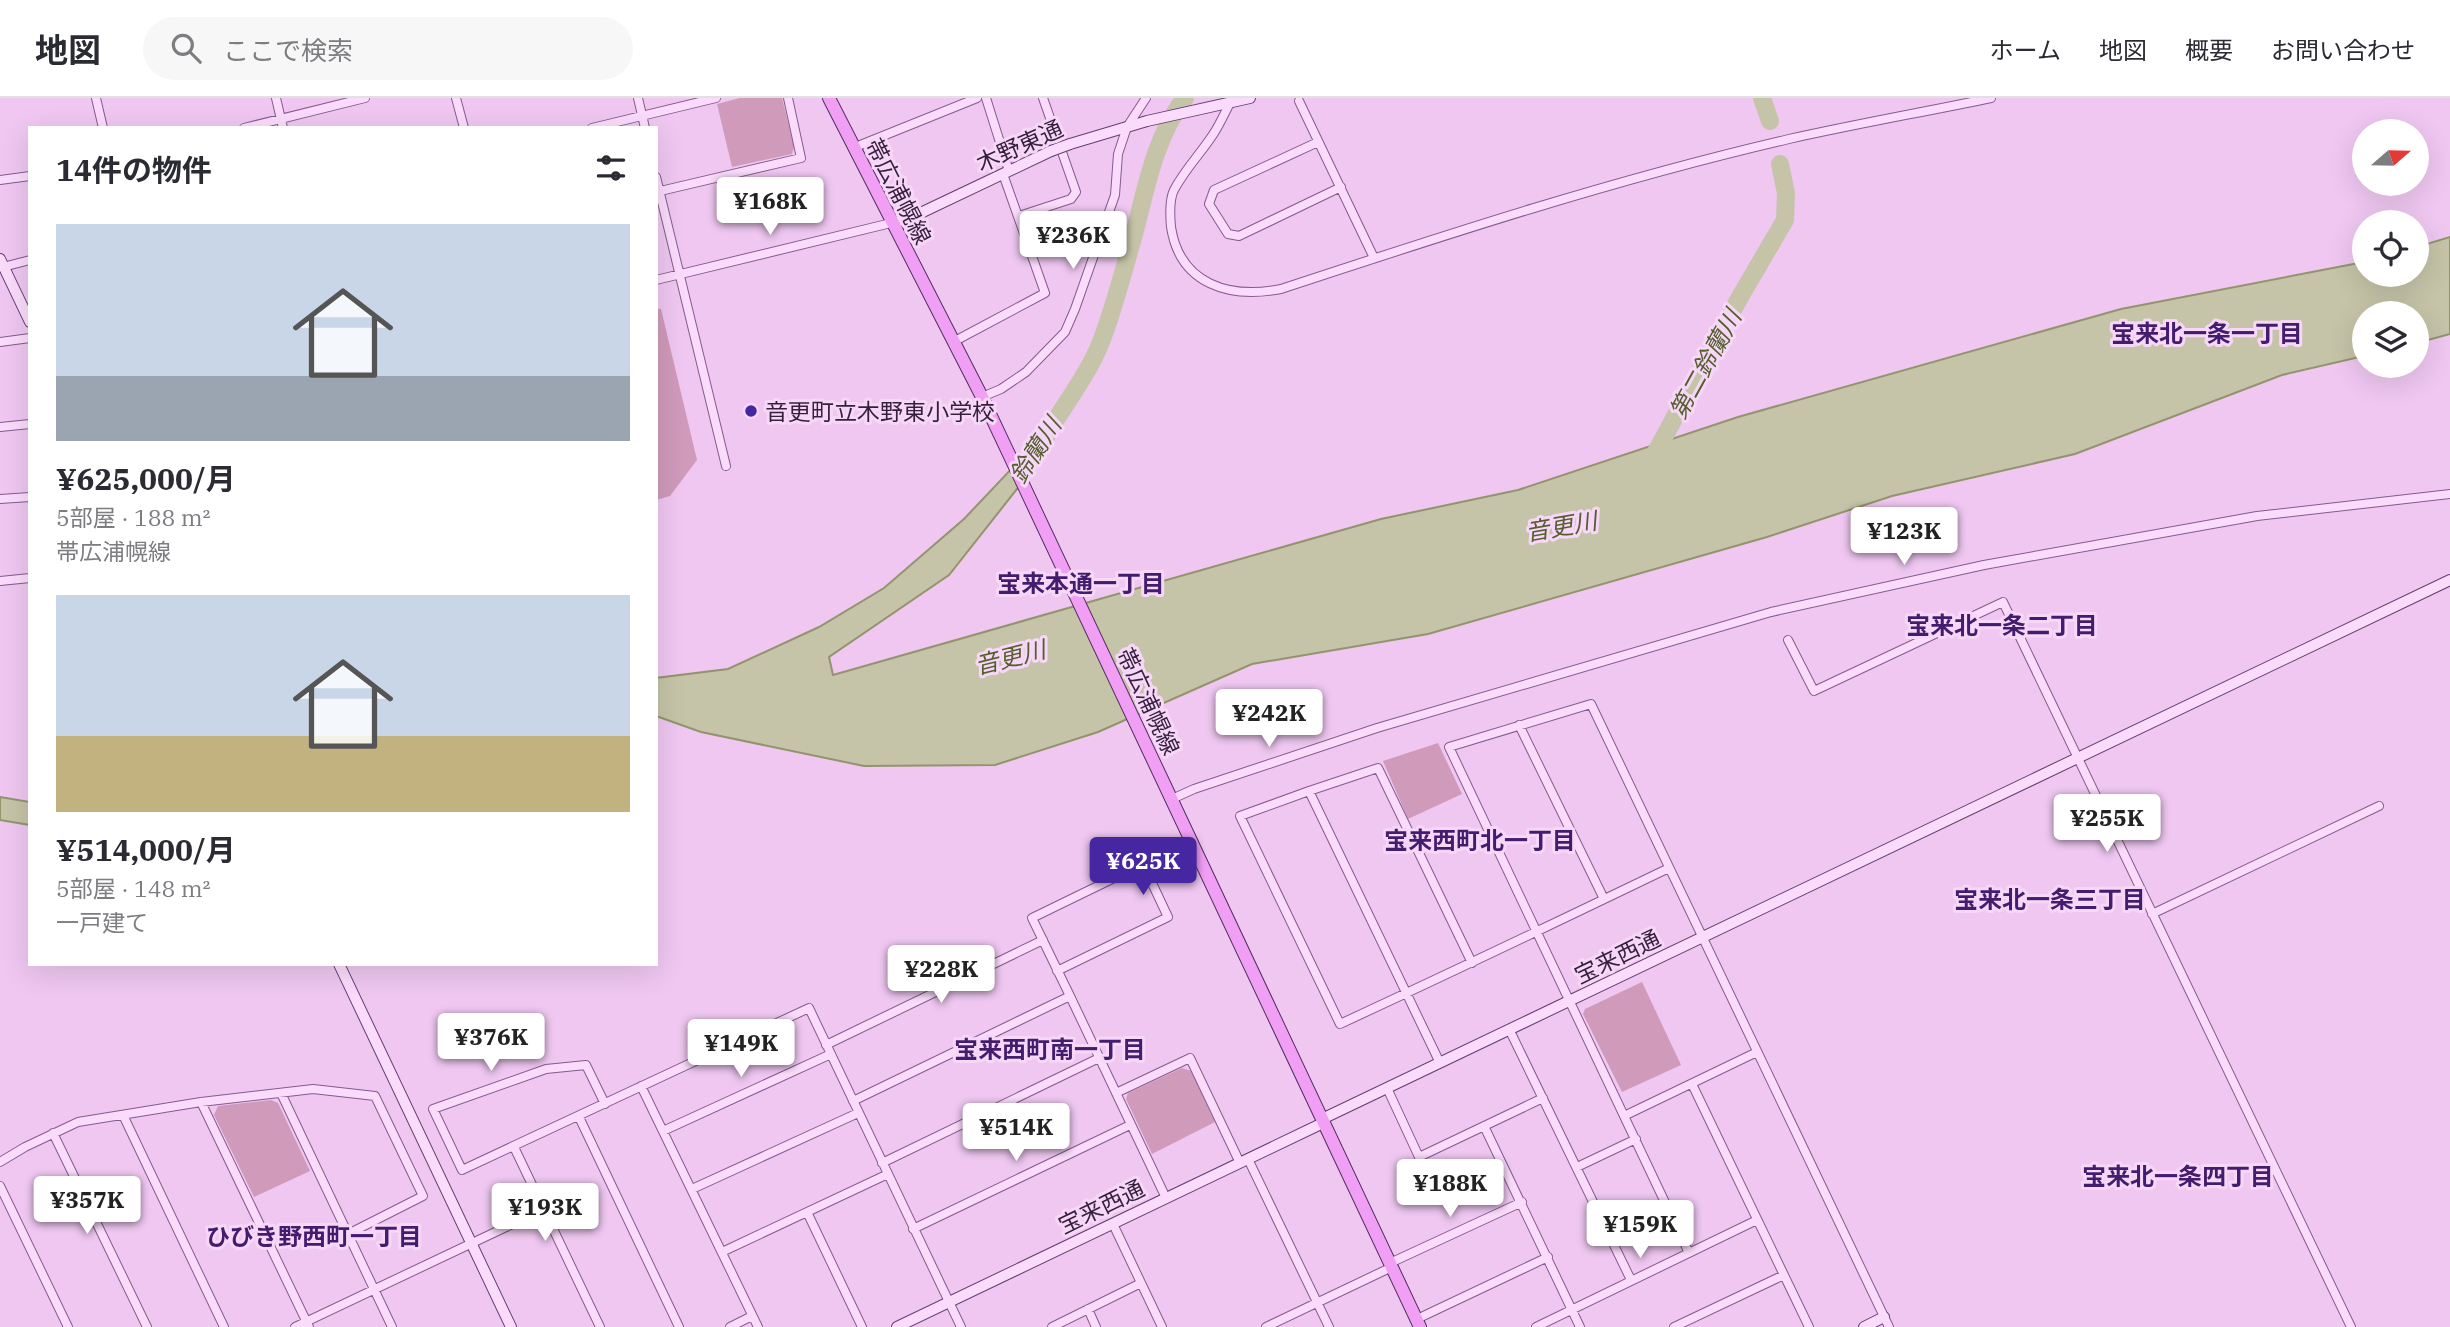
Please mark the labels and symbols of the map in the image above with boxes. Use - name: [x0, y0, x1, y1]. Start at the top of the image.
- street label: 木野東通: [971, 113, 1067, 177]
- north arrow: [2352, 119, 2429, 196]
- street label: 帯広浦幌線: [860, 133, 938, 249]
- pin: ¥168K: [721, 178, 819, 237]
- pin: ¥236K: [1024, 212, 1122, 271]
- water label: 第二鈴蘭川: [1662, 301, 1750, 424]
- district label: 宝来北一条一丁目: [2111, 317, 2303, 349]
- place label: 音更町立木野東小学校: [765, 396, 995, 426]
- marker: 音更町立木野東小学校: [743, 403, 759, 419]
- water label: 鈴蘭川: [1002, 409, 1070, 489]
- water label: 音更川: [1523, 503, 1602, 548]
- pin: ¥123K: [1855, 508, 1953, 567]
- district label: 宝来本通一丁目: [997, 567, 1165, 599]
- district label: 宝来北一条二丁目: [1906, 609, 2098, 641]
- water label: 音更川: [971, 632, 1052, 681]
- street label: 帯広浦幌線: [1111, 643, 1187, 759]
- pin: ¥242K: [1220, 690, 1318, 749]
- pin: ¥255K: [2058, 794, 2156, 854]
- district label: 宝来西町北一丁目: [1384, 824, 1576, 856]
- pin: ¥625K: [1094, 838, 1192, 897]
- district label: 宝来北一条三丁目: [1954, 883, 2146, 915]
- street label: 宝来西通: [1569, 922, 1665, 990]
- pin: ¥228K: [892, 946, 990, 1005]
- pin: ¥376K: [442, 1014, 540, 1073]
- pin: ¥149K: [692, 1020, 790, 1079]
- district label: 宝来西町南一丁目: [954, 1033, 1146, 1065]
- pin: ¥514K: [967, 1104, 1065, 1163]
- pin: ¥188K: [1401, 1160, 1499, 1219]
- district label: 宝来北一条四丁目: [2082, 1160, 2274, 1192]
- street label: 宝来西通: [1053, 1172, 1149, 1240]
- pin: ¥357K: [38, 1176, 136, 1236]
- pin: ¥193K: [496, 1184, 594, 1243]
- pin: ¥159K: [1591, 1200, 1689, 1260]
- district label: ひびき野西町一丁目: [206, 1220, 422, 1252]

